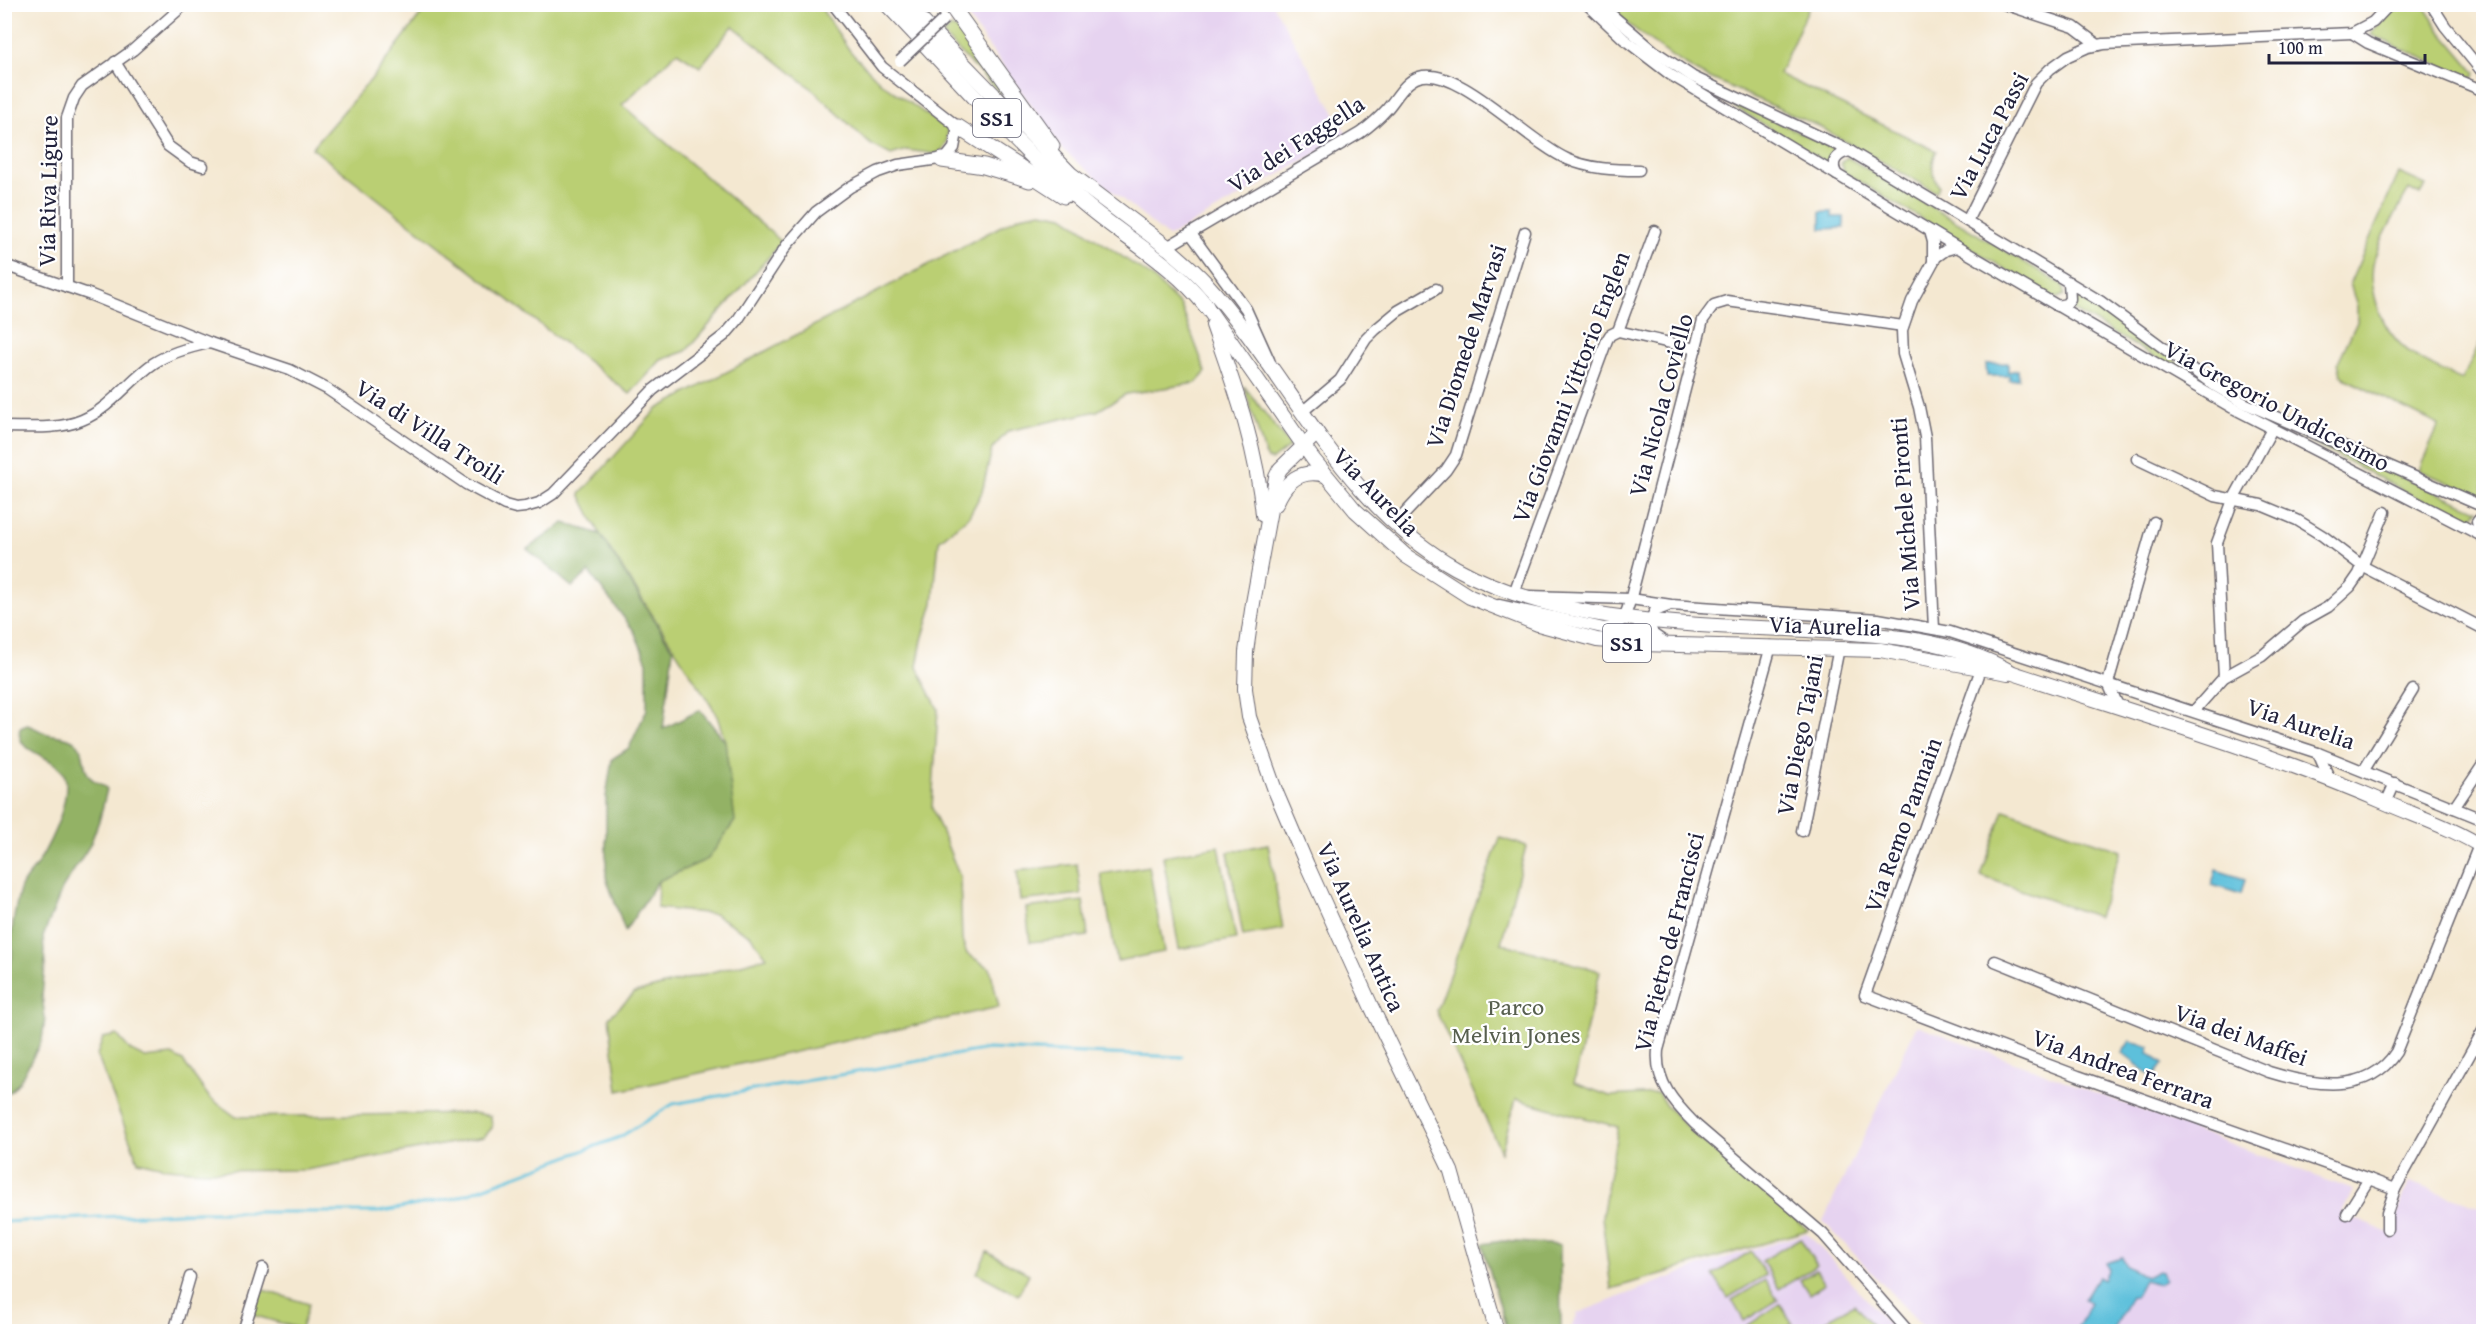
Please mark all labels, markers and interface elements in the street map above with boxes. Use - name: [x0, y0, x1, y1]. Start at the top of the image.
- scale bar: [2269, 27, 2425, 65]
- text: 100 m: [2278, 34, 2323, 61]
- street label: Via Luca Passi: [1940, 65, 2037, 206]
- street label: Via dei Faggella: [1220, 86, 1372, 201]
- road number: SS1: [973, 99, 1021, 137]
- street label: Via Riva Ligure: [29, 115, 66, 267]
- street label: Via Diomede Marvasi: [1416, 239, 1515, 452]
- street label: Via Giovanni Vittorio Englen: [1503, 245, 1639, 528]
- street label: Via Nicola Coviello: [1619, 309, 1702, 500]
- street label: Via Gregorio Undicesimo: [2158, 331, 2396, 480]
- street label: Via di Villa Troili: [349, 370, 512, 493]
- street label: Via Michele Pironti: [1880, 416, 1929, 612]
- street label: Via Aurelia: [1325, 439, 1428, 545]
- street label: Via Aurelia: [1768, 606, 1882, 645]
- road number: SS1: [1603, 624, 1651, 662]
- street label: Via Diego Tajani: [1767, 651, 1832, 818]
- street label: Via Aurelia: [2242, 689, 2361, 759]
- street label: Via Remo Pannain: [1855, 732, 1951, 917]
- street label: Via Pietro de Francisci: [1624, 828, 1713, 1055]
- street label: Via Aurelia Antica: [1308, 836, 1415, 1018]
- park label: Parco Melvin Jones: [1451, 989, 1581, 1052]
- street label: Via dei Maffei: [2170, 994, 2313, 1075]
- street label: Via Andrea Ferrara: [2027, 1019, 2220, 1118]

